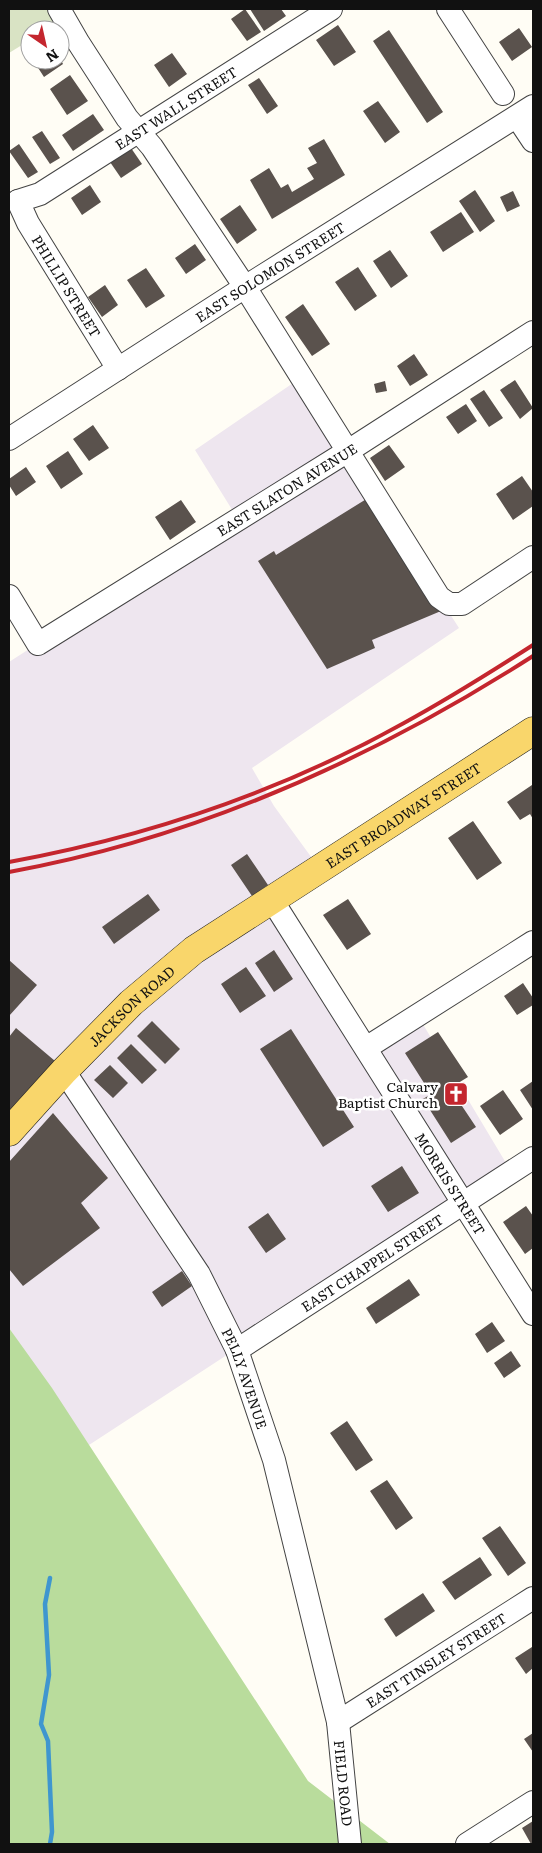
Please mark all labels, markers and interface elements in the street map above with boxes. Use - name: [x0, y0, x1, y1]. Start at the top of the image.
- north arrow: [20, 20, 70, 70]
- text: N: [42, 45, 63, 68]
- street label: EAST WALL STREET: [111, 61, 241, 154]
- street label: EAST SOLOMON STREET: [191, 217, 349, 327]
- street label: PHILLIP STREET: [28, 231, 106, 341]
- street label: EAST SLATON AVENUE: [213, 438, 361, 540]
- street label: EAST BROADWAY STREET: [321, 757, 485, 873]
- street label: JACKSON ROAD: [84, 960, 179, 1051]
- place label: Calvary Baptist Church: [338, 1076, 439, 1112]
- church icon: Calvary Baptist Church: [443, 1081, 469, 1107]
- street label: MORRIS STREET: [411, 1128, 491, 1239]
- street label: EAST CHAPPEL STREET: [297, 1209, 447, 1316]
- street label: PELLY AVENUE: [217, 1324, 273, 1431]
- street label: EAST TINSLEY STREET: [362, 1607, 510, 1712]
- street label: FIELD ROAD: [330, 1739, 358, 1827]

